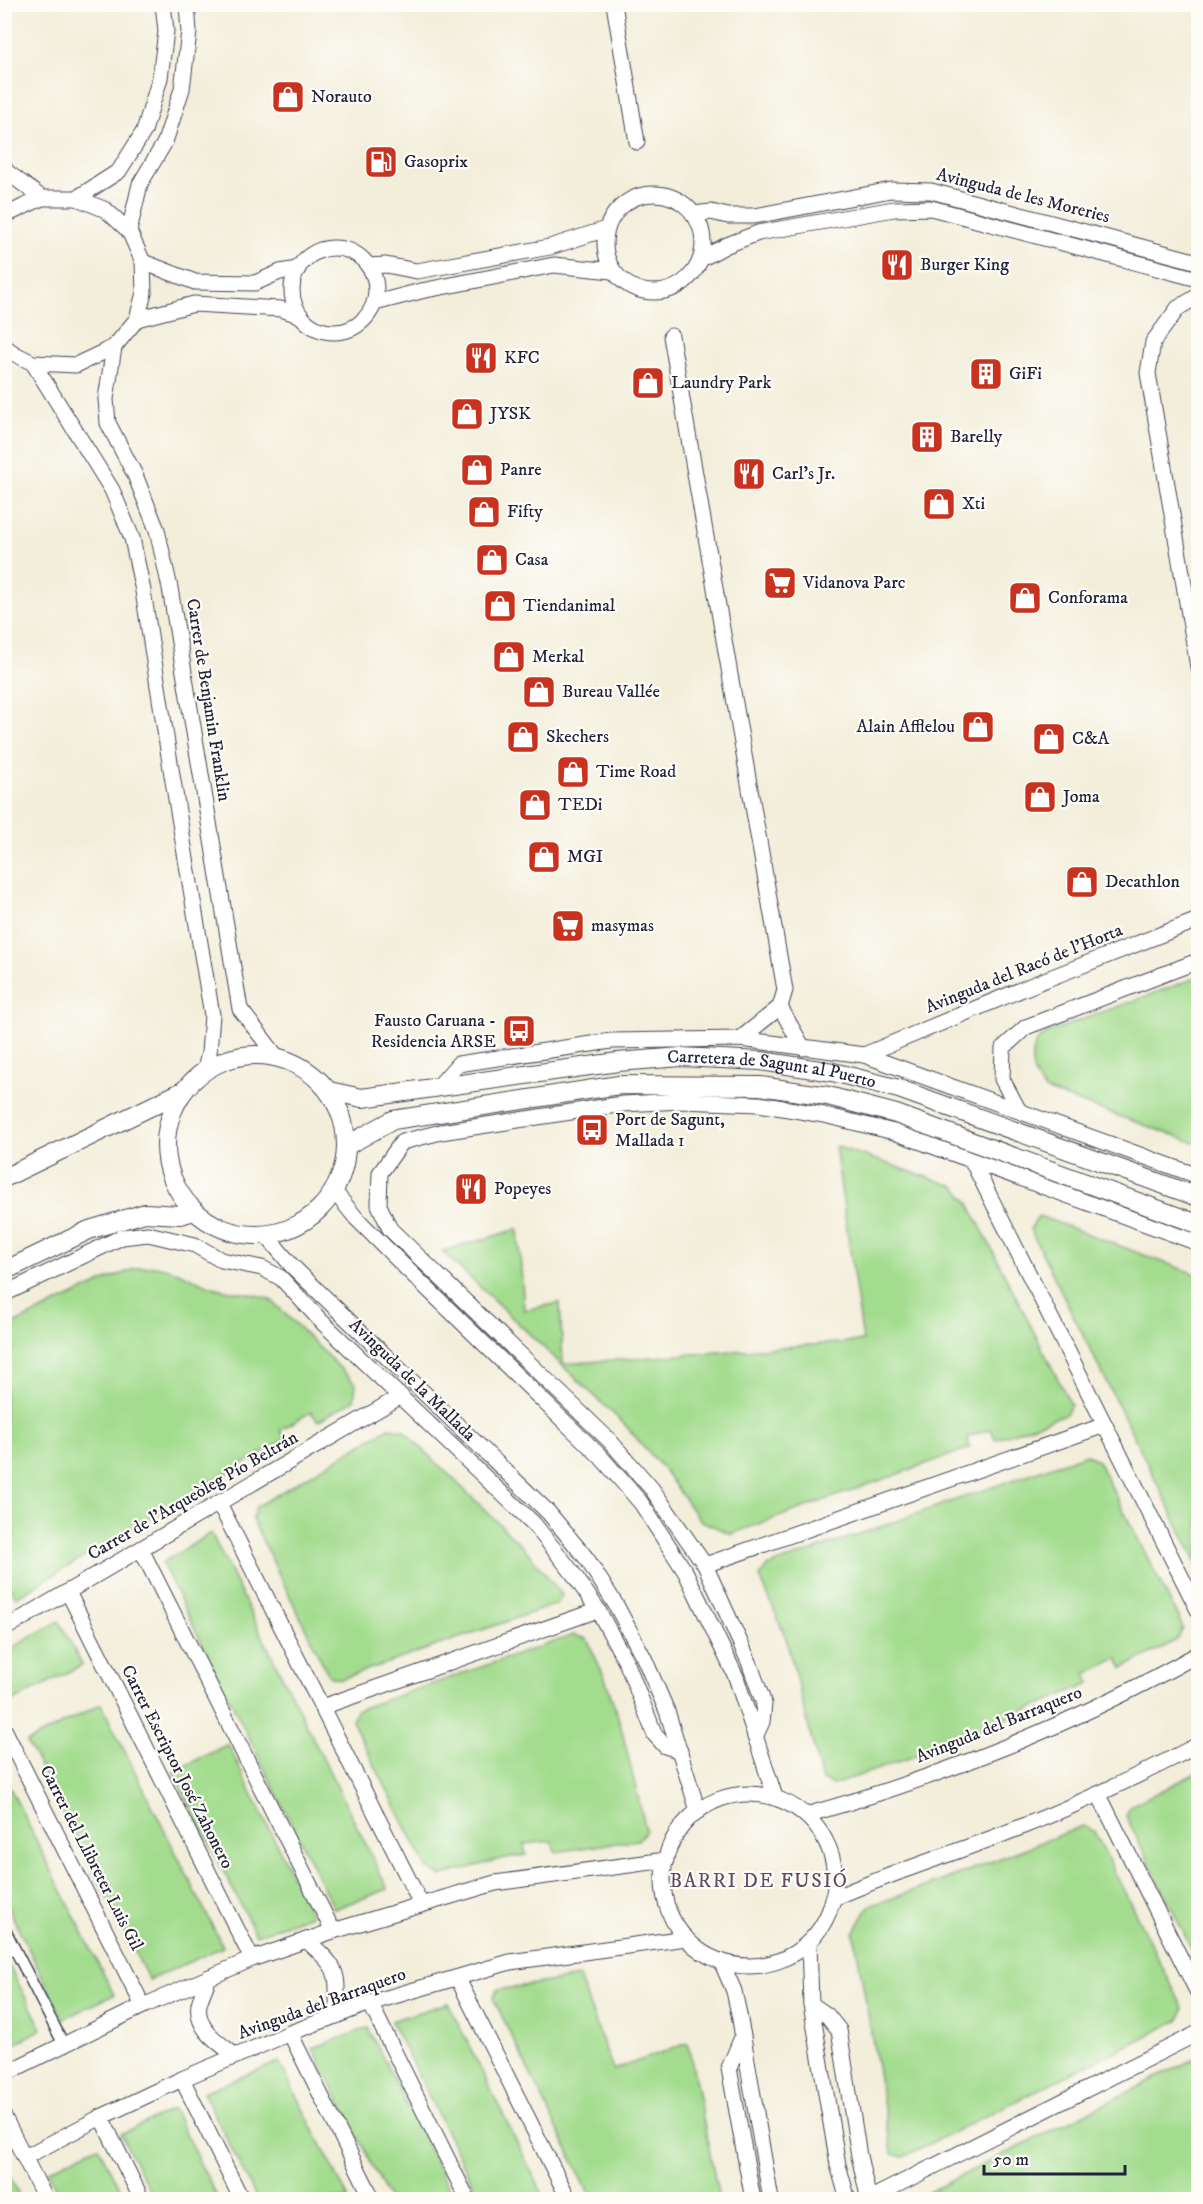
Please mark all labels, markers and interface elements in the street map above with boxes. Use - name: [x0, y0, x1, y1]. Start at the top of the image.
- shop icon: Norauto: [270, 79, 306, 115]
- place label: Norauto: [311, 86, 372, 108]
- fuel station icon: Gasoprix: [363, 144, 399, 180]
- place label: Gasoprix: [404, 151, 468, 173]
- street label: Avinguda de les Moreries: [934, 164, 1112, 228]
- restaurant icon: Burger King: [879, 247, 915, 283]
- place label: Burger King: [920, 254, 1009, 276]
- restaurant icon: KFC: [463, 340, 499, 376]
- place label: KFC: [504, 347, 540, 369]
- building icon: GiFi: [968, 356, 1004, 392]
- place label: GiFi: [1009, 363, 1042, 385]
- shop icon: Laundry Park: [630, 365, 666, 401]
- place label: Laundry Park: [671, 372, 771, 394]
- shop icon: JYSK: [449, 396, 485, 432]
- place label: JYSK: [488, 403, 531, 425]
- building icon: Barelly: [909, 419, 945, 455]
- place label: Barelly: [950, 426, 1003, 448]
- shop icon: Panre: [459, 452, 495, 488]
- restaurant icon: Carl's Jr.: [731, 456, 767, 492]
- place label: Panre: [500, 459, 542, 481]
- place label: Carl's Jr.: [772, 463, 835, 485]
- shop icon: Xti: [921, 486, 957, 522]
- place label: Xti: [962, 493, 985, 515]
- shop icon: Fifty: [466, 494, 502, 530]
- place label: Fifty: [507, 501, 543, 523]
- shop icon: Casa: [474, 542, 510, 578]
- place label: Casa: [515, 549, 549, 571]
- supermarket icon: Vidanova Parc: [762, 565, 798, 601]
- place label: Vidanova Parc: [802, 572, 906, 594]
- shop icon: Conforama: [1007, 580, 1043, 616]
- place label: Conforama: [1048, 587, 1128, 609]
- shop icon: Tiendanimal: [482, 588, 518, 624]
- place label: Tiendanimal: [523, 595, 616, 617]
- street label: Carrer de Benjamin Franklin: [181, 597, 235, 804]
- shop icon: Merkal: [491, 639, 527, 675]
- place label: Merkal: [532, 646, 585, 668]
- shop icon: Bureau Vallée: [521, 674, 557, 710]
- place label: Bureau Vallée: [562, 681, 660, 703]
- shop icon: Alain Afflelou: [960, 709, 996, 745]
- place label: Alain Afflelou: [857, 716, 955, 738]
- shop icon: Skechers: [505, 719, 541, 755]
- shop icon: C&A: [1031, 721, 1067, 757]
- place label: Skechers: [546, 726, 609, 748]
- place label: C&A: [1072, 728, 1110, 750]
- shop icon: Time Road: [555, 754, 591, 790]
- place label: Time Road: [596, 761, 676, 783]
- shop icon: Joma: [1022, 779, 1058, 815]
- place label: Joma: [1061, 786, 1100, 808]
- shop icon: TEDi: [517, 787, 553, 823]
- place label: TEDi: [558, 794, 602, 816]
- shop icon: MGI: [526, 839, 562, 875]
- place label: MGI: [567, 846, 603, 868]
- shop icon: Decathlon: [1064, 864, 1100, 900]
- place label: Decathlon: [1105, 871, 1181, 893]
- supermarket icon: masymas: [550, 908, 586, 944]
- place label: masymas: [591, 915, 654, 937]
- street label: Avinguda del Racó de l'Horta: [922, 919, 1126, 1019]
- place label: Fausto Caruana - Residencia ARSE: [371, 1010, 496, 1053]
- bus stop icon: Fausto Caruana - Residencia ARSE: [501, 1013, 537, 1049]
- street label: Carretera de Sagunt al Puerto: [666, 1046, 878, 1094]
- place label: Port de Sagunt, Mallada 1: [615, 1109, 725, 1152]
- bus stop icon: Port de Sagunt, Mallada 1: [574, 1112, 610, 1148]
- restaurant icon: Popeyes: [453, 1171, 489, 1207]
- place label: Popeyes: [494, 1178, 551, 1200]
- street label: Avinguda de la Mallada: [344, 1314, 480, 1446]
- street label: Carrer de l'Arqueòleg Pío Beltrán: [84, 1426, 303, 1565]
- street label: Carrer Escriptor José Zahonero: [116, 1662, 238, 1873]
- street label: Avinguda del Barraquero: [913, 1682, 1086, 1768]
- street label: Carrer del Llibreter Luis Gil: [35, 1762, 148, 1955]
- district label: BARRI DE FUSIÓ: [669, 1868, 849, 1894]
- street label: Avinguda del Barraquero: [235, 1963, 409, 2045]
- scale bar: [984, 2138, 1125, 2176]
- text: 50 m: [993, 2149, 1029, 2171]

